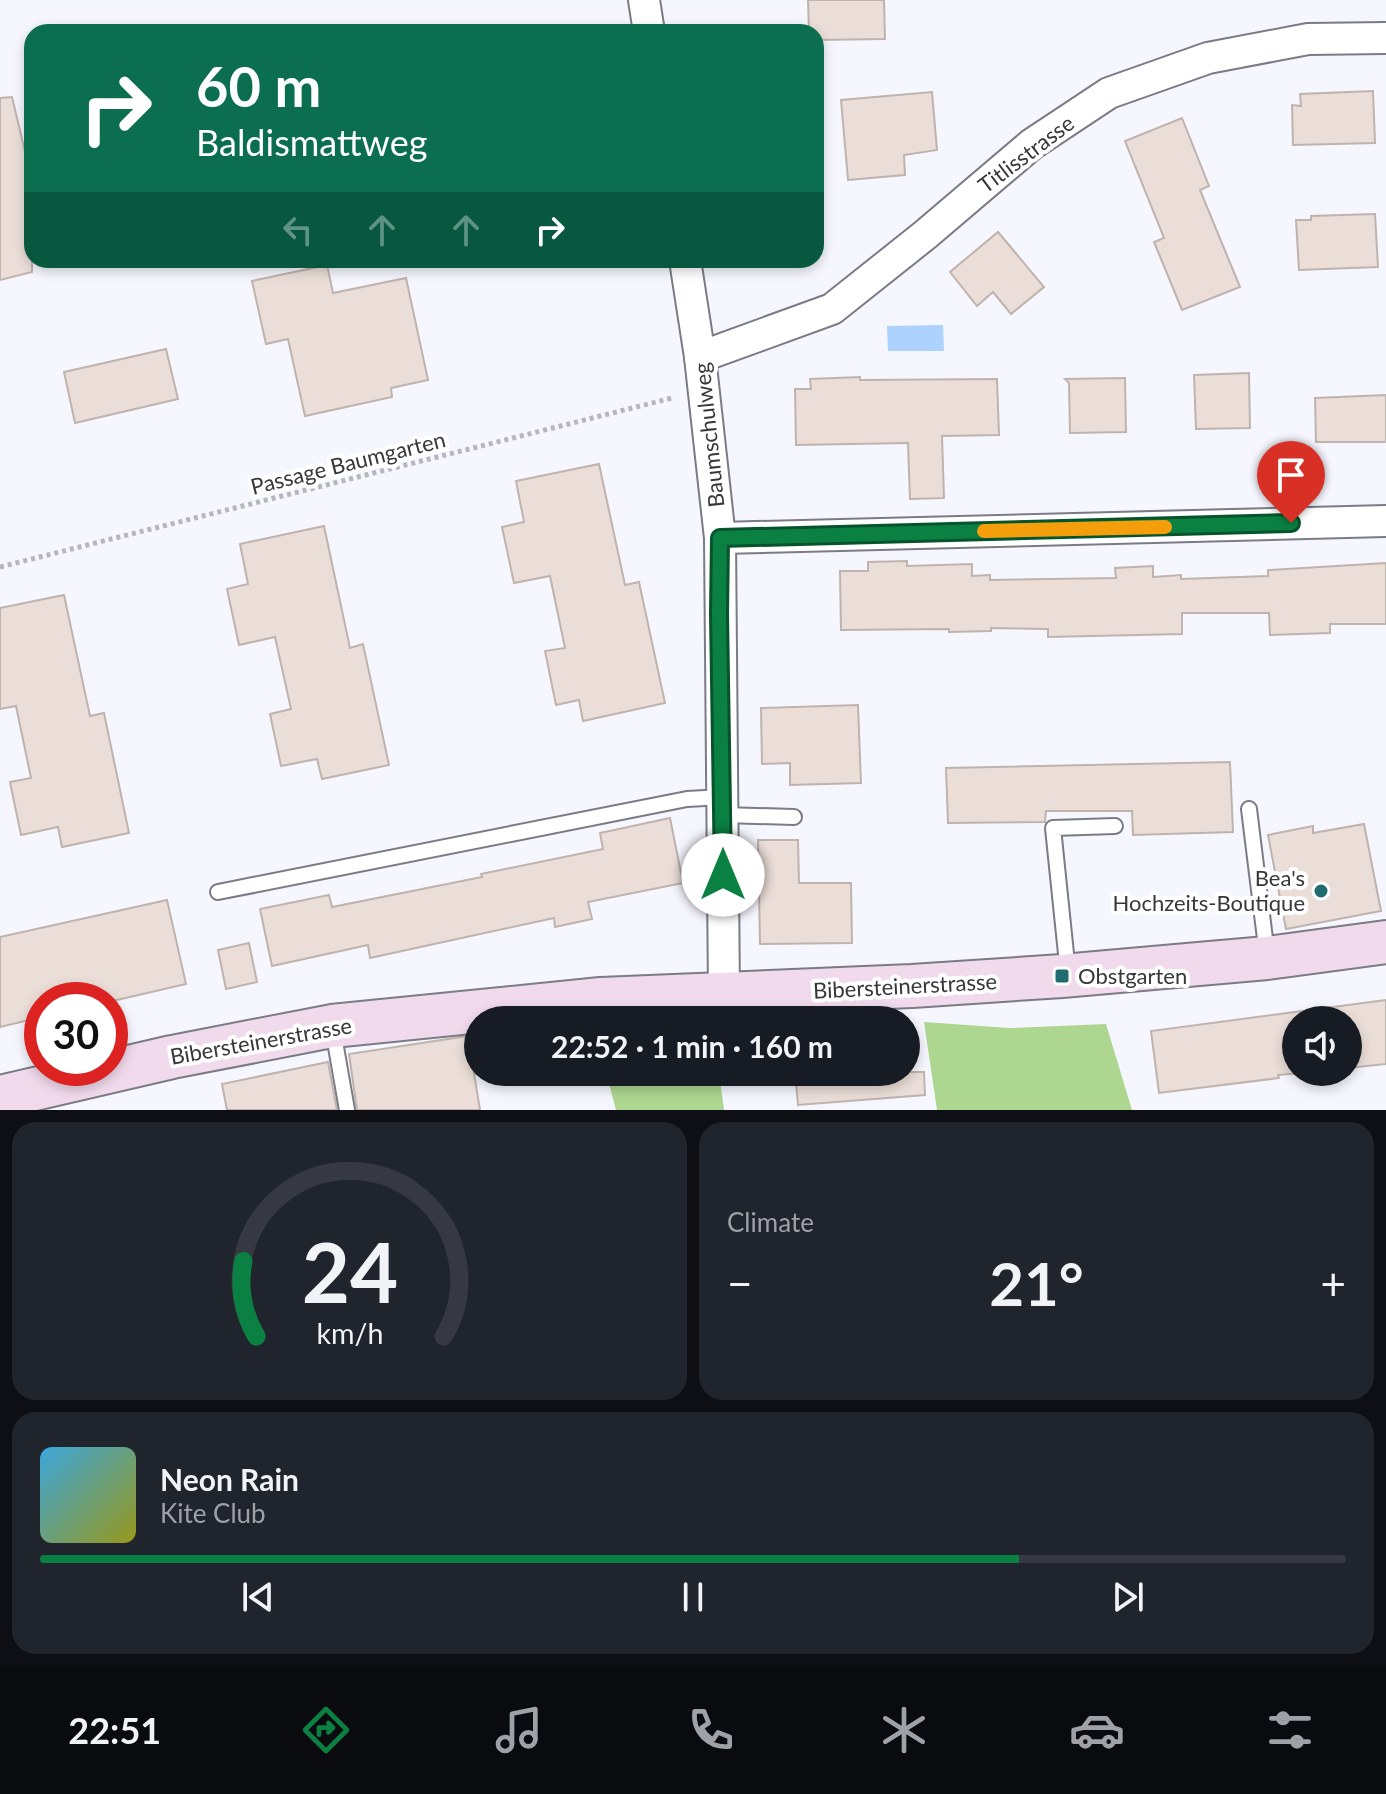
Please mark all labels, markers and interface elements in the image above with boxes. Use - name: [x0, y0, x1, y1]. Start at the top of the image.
- text: 60 m: [196, 52, 321, 119]
- icon: right: [64, 56, 168, 160]
- street label: Titlisstrasse: [972, 109, 1079, 198]
- text: Baldismattweg: [196, 120, 427, 164]
- icon: left: [276, 208, 320, 252]
- icon: ahead: [360, 208, 404, 252]
- icon: ahead: [444, 208, 488, 252]
- icon: right: [528, 208, 572, 252]
- street label: Baumschulweg: [687, 361, 730, 509]
- street label: Passage Baumgarten: [248, 425, 448, 500]
- pin: [1257, 441, 1325, 523]
- icon: arrive: [1269, 453, 1313, 497]
- position arrow: [681, 833, 765, 917]
- place label: Bea's Hochzeits-Boutique: [1113, 864, 1305, 916]
- marker: Bea's Hochzeits-Boutique: [1312, 882, 1330, 900]
- place label: Obstgarten: [1078, 962, 1187, 989]
- street label: Bibersteinerstrasse: [812, 967, 998, 1004]
- marker: Obstgarten: [1053, 967, 1071, 985]
- speed limit sign: 30: [24, 982, 128, 1086]
- map controls: [1282, 1006, 1362, 1086]
- button: sound: [1282, 1006, 1362, 1086]
- street label: Bibersteinerstrasse: [168, 1011, 354, 1070]
- text: 22:52 · 1 min · 160 m: [551, 1028, 833, 1064]
- text: Climate: [727, 1206, 814, 1238]
- text: 24: [301, 1221, 398, 1321]
- text: 21°: [989, 1247, 1084, 1319]
- text: −: [727, 1257, 753, 1309]
- text: +: [1320, 1257, 1346, 1309]
- text: km/h: [316, 1316, 383, 1350]
- text: Neon Rain: [160, 1461, 299, 1497]
- text: Kite Club: [160, 1497, 266, 1529]
- icon: previous: [236, 1575, 280, 1619]
- icon: pause: [671, 1575, 715, 1619]
- icon: next: [1106, 1575, 1150, 1619]
- icon: directions: [298, 1702, 354, 1758]
- icon: music: [491, 1702, 547, 1758]
- icon: phone: [683, 1702, 739, 1758]
- icon: climate: [876, 1702, 932, 1758]
- icon: car: [1069, 1702, 1125, 1758]
- icon: filters: [1262, 1702, 1318, 1758]
- text: 22:51: [68, 1708, 161, 1752]

